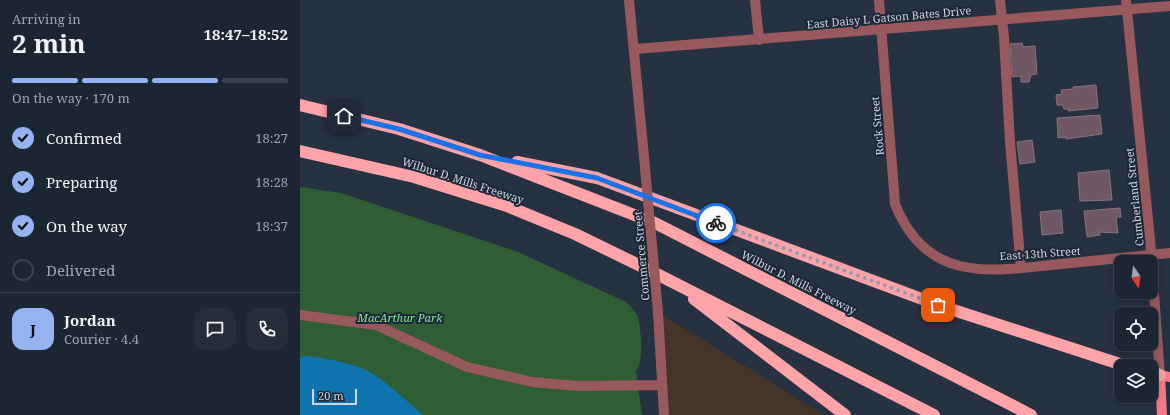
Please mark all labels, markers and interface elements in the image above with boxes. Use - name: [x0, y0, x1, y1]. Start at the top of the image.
- street label: East Daisy L Gatson Bates Drive: [806, 2, 972, 32]
- text: Arriving in: [12, 10, 81, 28]
- text: 18:47–18:52: [204, 24, 288, 44]
- text: 2 min: [12, 25, 86, 61]
- text: On the way · 170 m: [12, 89, 130, 107]
- street label: Rock Street: [867, 96, 887, 156]
- pin: [327, 99, 361, 133]
- icon: home: [333, 105, 355, 127]
- icon: check: [12, 127, 34, 149]
- text: Confirmed: [46, 128, 122, 148]
- text: 18:27: [255, 129, 288, 147]
- street label: Cumberland Street: [1121, 147, 1147, 247]
- street label: Wilbur D. Mills Freeway: [400, 153, 527, 207]
- icon: check: [12, 171, 34, 193]
- text: Preparing: [46, 172, 117, 192]
- text: 18:28: [255, 173, 288, 191]
- courier: [696, 203, 736, 243]
- street label: Commerce Street: [630, 210, 652, 301]
- icon: bike: [705, 212, 727, 234]
- icon: check: [12, 215, 34, 237]
- text: On the way: [46, 216, 127, 236]
- text: 18:37: [255, 217, 288, 235]
- street label: East 13th Street: [999, 243, 1081, 263]
- street label: Wilbur D. Mills Freeway: [739, 246, 860, 318]
- north arrow: [1114, 255, 1158, 299]
- map controls: [1114, 255, 1158, 403]
- text: Delivered: [46, 260, 115, 280]
- pin: [921, 288, 955, 322]
- icon: bag: [927, 294, 949, 316]
- button: locate: [1114, 307, 1158, 351]
- button: chat: [194, 308, 236, 350]
- button: phone: [246, 308, 288, 350]
- text: Jordan: [64, 310, 116, 330]
- park label: MacArthur Park: [357, 310, 443, 325]
- text: J: [30, 319, 36, 339]
- text: Courier · 4.4: [64, 330, 139, 348]
- button: layers: [1114, 359, 1158, 403]
- scale bar: [312, 387, 357, 406]
- text: 20 m: [318, 388, 344, 403]

